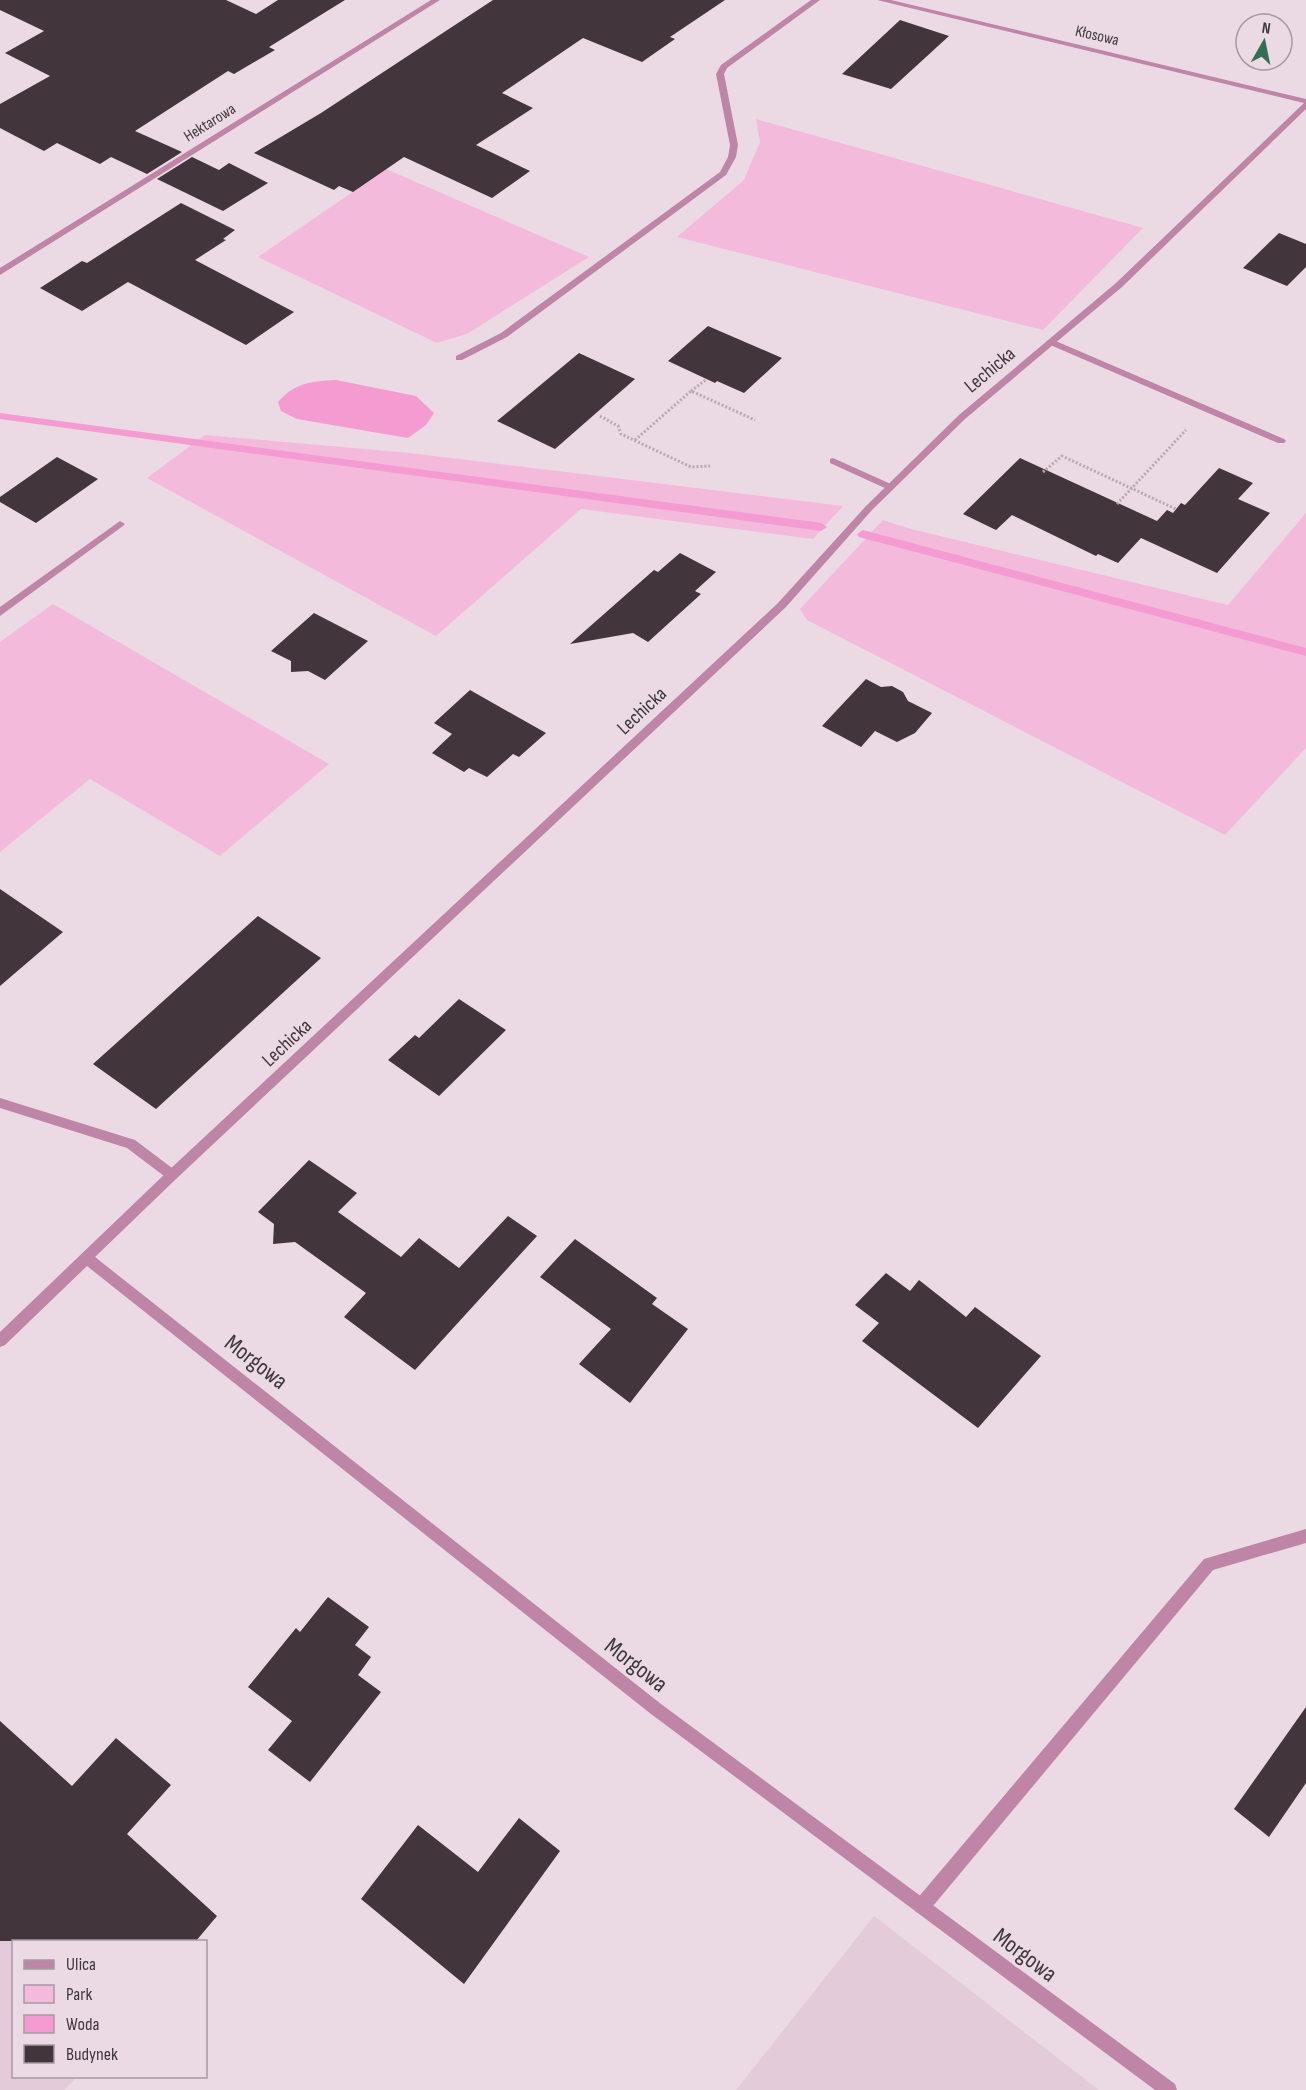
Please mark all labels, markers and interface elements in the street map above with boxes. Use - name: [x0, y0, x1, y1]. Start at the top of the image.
- north arrow: [1234, 12, 1294, 72]
- text: N: [1260, 19, 1272, 39]
- street label: Kłosowa: [1073, 22, 1121, 50]
- street label: Hektarowa: [181, 100, 239, 146]
- street label: Lechicka: [960, 342, 1020, 398]
- street label: Lechicka: [612, 682, 672, 740]
- street label: Lechicka: [257, 1014, 317, 1072]
- street label: Morgowa: [219, 1328, 293, 1396]
- street label: Morgowa: [599, 1631, 673, 1699]
- street label: Morgowa: [987, 1922, 1063, 1988]
- legend: [12, 1940, 207, 2078]
- text: Ulica: [66, 1954, 96, 1975]
- text: Park: [66, 1984, 92, 2005]
- text: Woda: [66, 2014, 99, 2035]
- text: Budynek: [66, 2044, 118, 2065]

